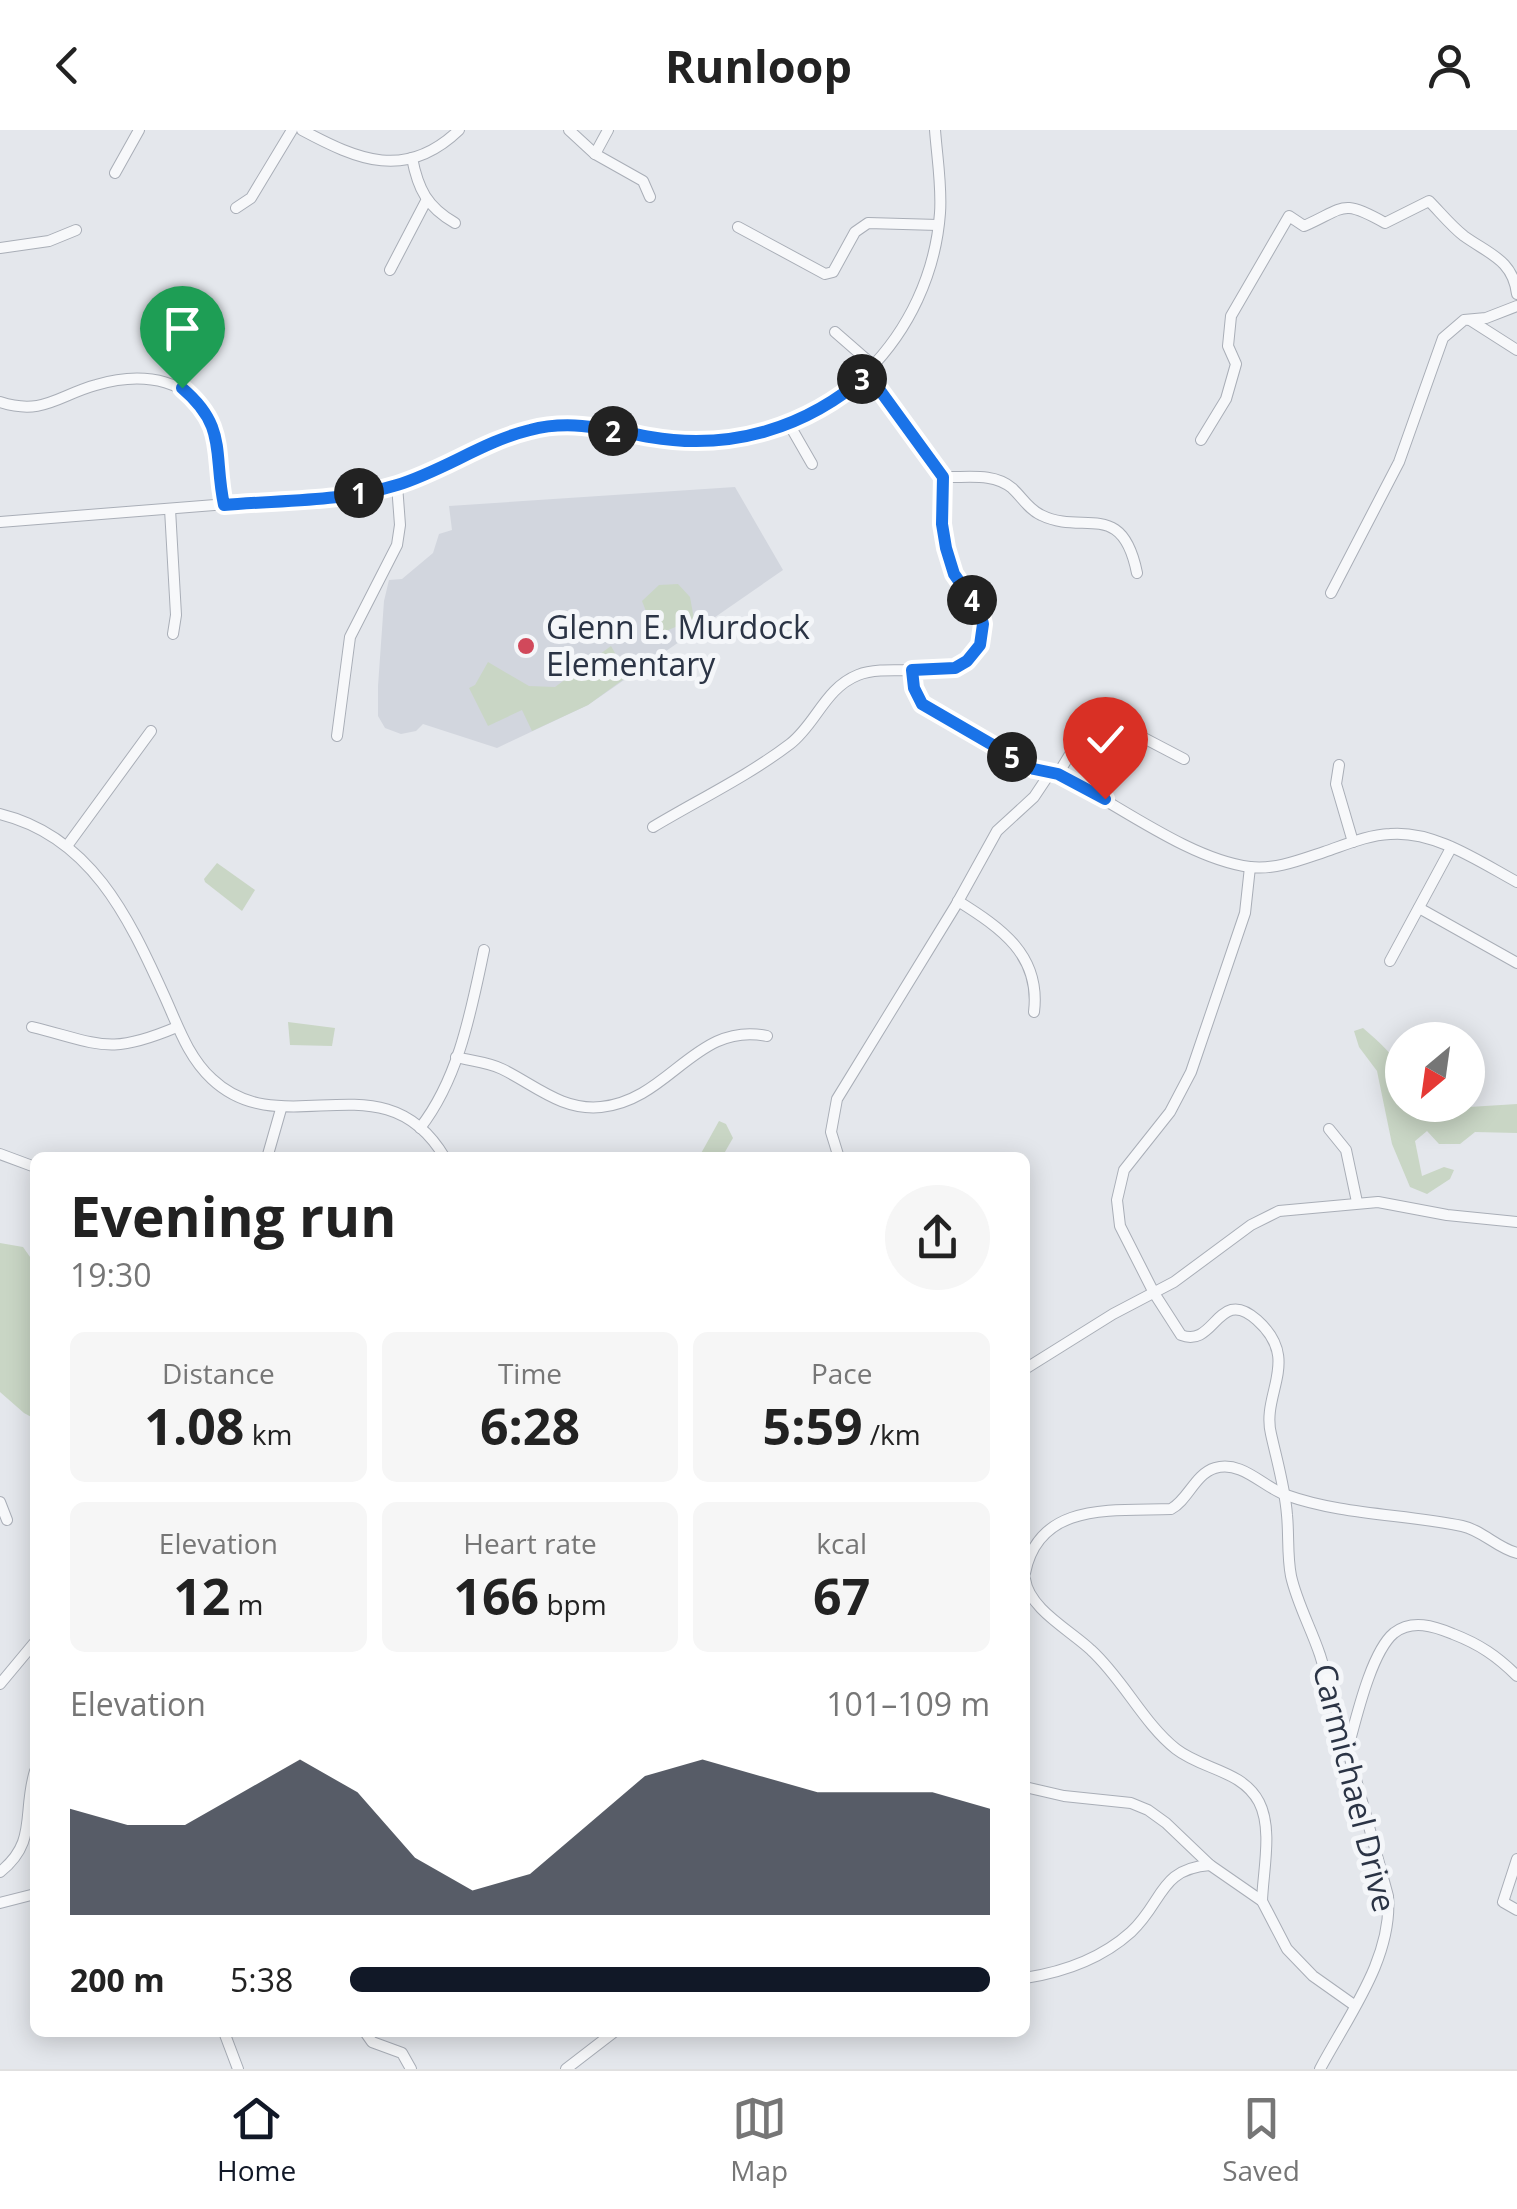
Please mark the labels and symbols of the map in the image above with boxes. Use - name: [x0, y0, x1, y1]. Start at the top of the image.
- pin: [140, 286, 225, 389]
- pin: 3: [837, 354, 887, 404]
- pin: 2: [588, 406, 638, 456]
- pin: 1: [334, 468, 384, 518]
- pin: 4: [947, 575, 997, 625]
- place label: Glenn E. Murdock Elementary: [546, 605, 810, 685]
- marker: Glenn E. Murdock Elementary: [515, 635, 537, 657]
- pin: [1063, 697, 1148, 800]
- pin: 5: [987, 732, 1037, 782]
- north arrow: [1385, 1022, 1485, 1122]
- street label: Carmichael Drive: [1304, 1659, 1407, 1916]

